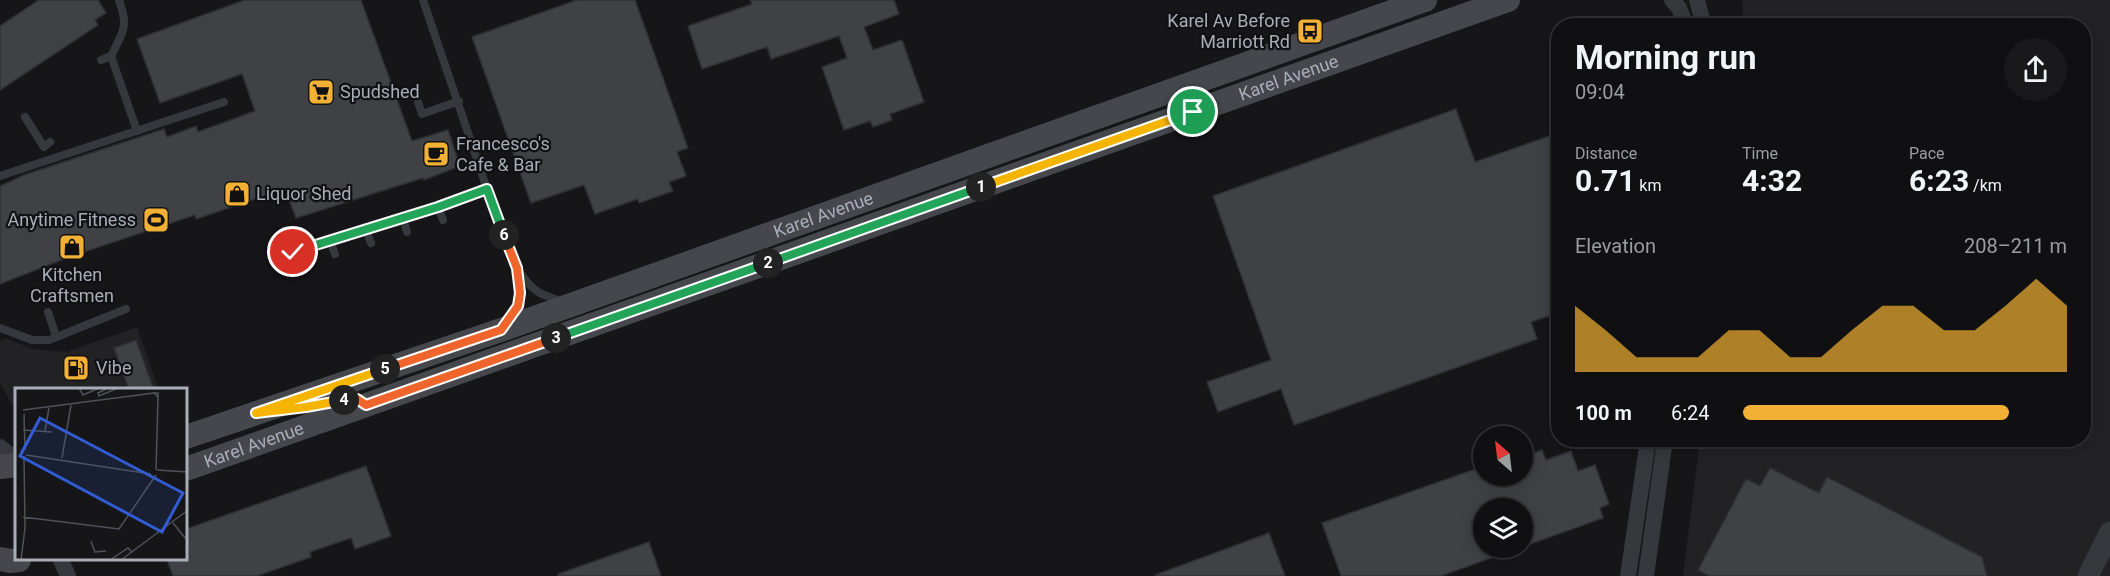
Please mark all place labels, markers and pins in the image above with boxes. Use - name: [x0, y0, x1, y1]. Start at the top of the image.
- place label: Karel Av Before Marriott Rd: [1167, 10, 1290, 52]
- bus stop icon: Karel Av Before Marriott Rd: [1295, 16, 1325, 46]
- supermarket icon: Spudshed: [306, 77, 336, 107]
- place label: Spudshed: [340, 81, 420, 102]
- pin: [1167, 86, 1218, 137]
- place label: Francesco's Cafe & Bar: [456, 133, 550, 175]
- cafe icon: Francesco's Cafe & Bar: [421, 139, 451, 169]
- pin: 1: [966, 172, 996, 202]
- shop icon: Liquor Shed: [222, 179, 252, 209]
- place label: Liquor Shed: [256, 183, 351, 204]
- sports icon: Anytime Fitness: [141, 205, 171, 235]
- place label: Anytime Fitness: [7, 209, 136, 230]
- pin: 6: [489, 220, 519, 250]
- pin: [267, 226, 318, 277]
- shop icon: Kitchen Craftsmen: [57, 232, 87, 262]
- pin: 2: [753, 248, 783, 278]
- place label: Kitchen Craftsmen: [30, 264, 114, 306]
- pin: 3: [541, 323, 571, 353]
- fuel station icon: Vibe: [61, 353, 91, 383]
- pin: 5: [370, 354, 400, 384]
- place label: Vibe: [96, 357, 132, 378]
- pin: 4: [329, 385, 359, 415]

